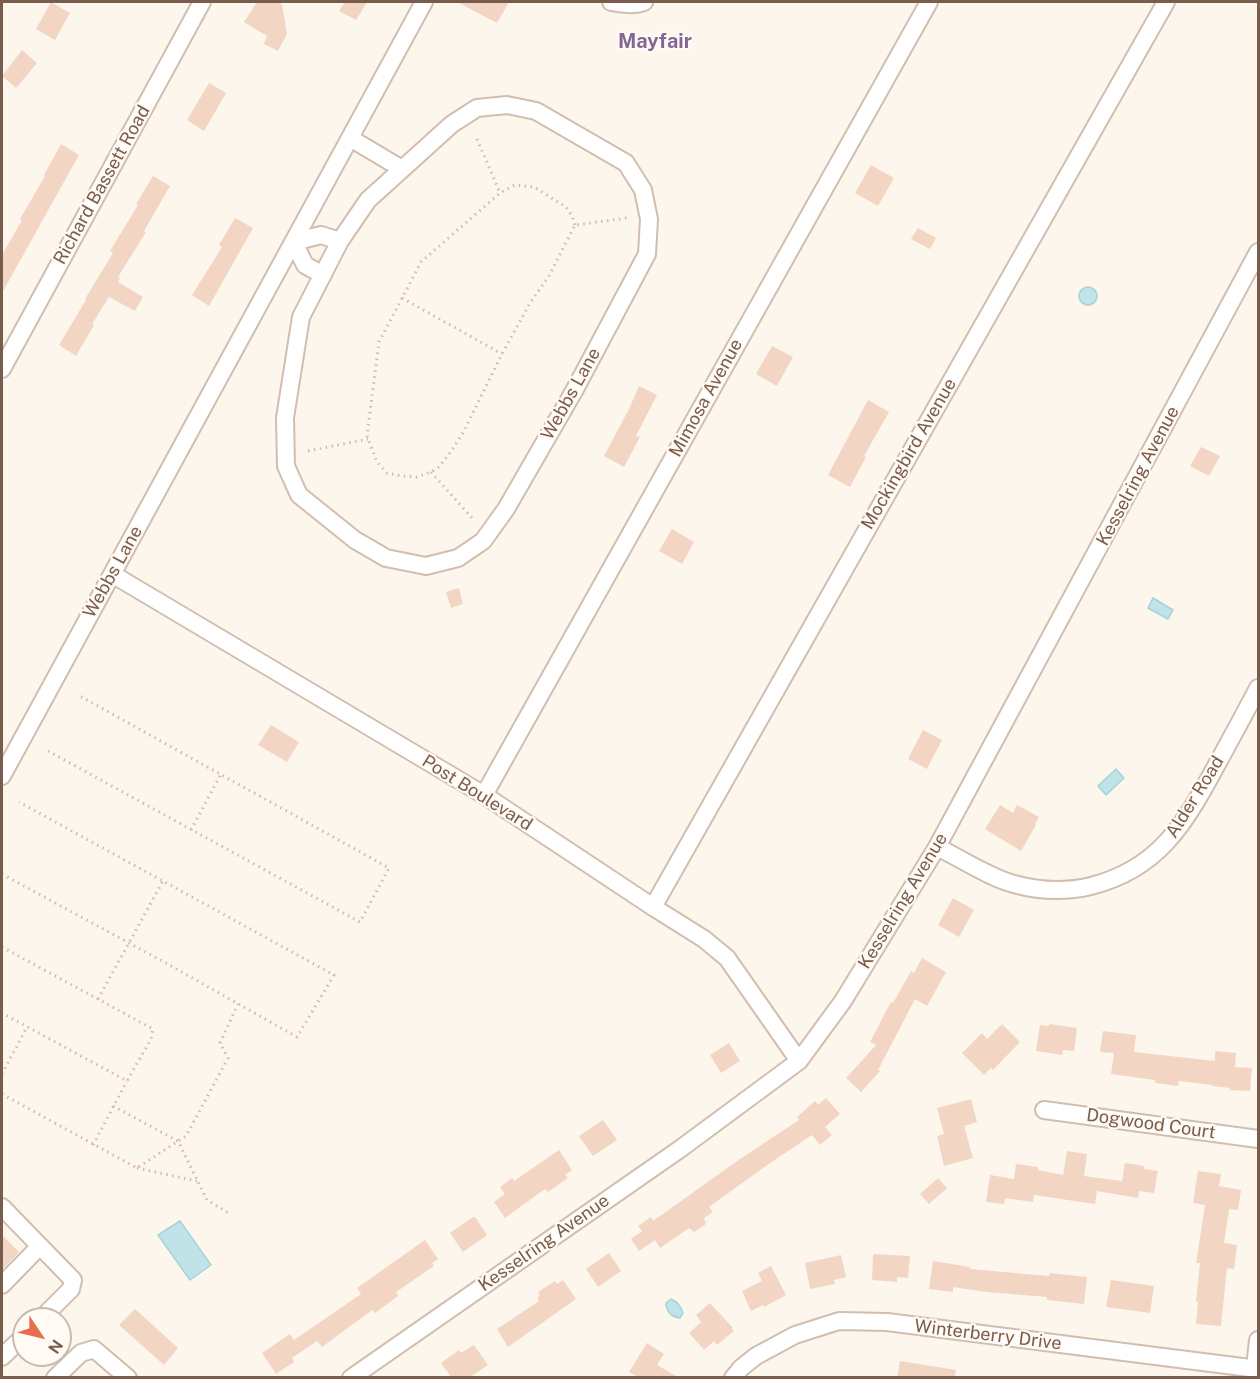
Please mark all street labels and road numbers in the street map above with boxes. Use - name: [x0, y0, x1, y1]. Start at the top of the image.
- street label: Richard Bassett Road: [49, 102, 155, 268]
- street label: Mimosa Avenue: [665, 335, 747, 461]
- street label: Webbs Lane: [537, 344, 605, 444]
- street label: Mockingbird Avenue: [857, 375, 961, 533]
- street label: Kesselring Avenue: [1092, 402, 1184, 550]
- street label: Webbs Lane: [79, 522, 147, 622]
- street label: Post Boulevard: [418, 750, 536, 836]
- street label: Alder Road: [1161, 752, 1229, 842]
- street label: Kesselring Avenue: [854, 829, 952, 973]
- street label: Dogwood Court: [1085, 1104, 1217, 1144]
- street label: Kesselring Avenue: [474, 1190, 614, 1296]
- street label: Winterberry Drive: [913, 1315, 1063, 1355]

